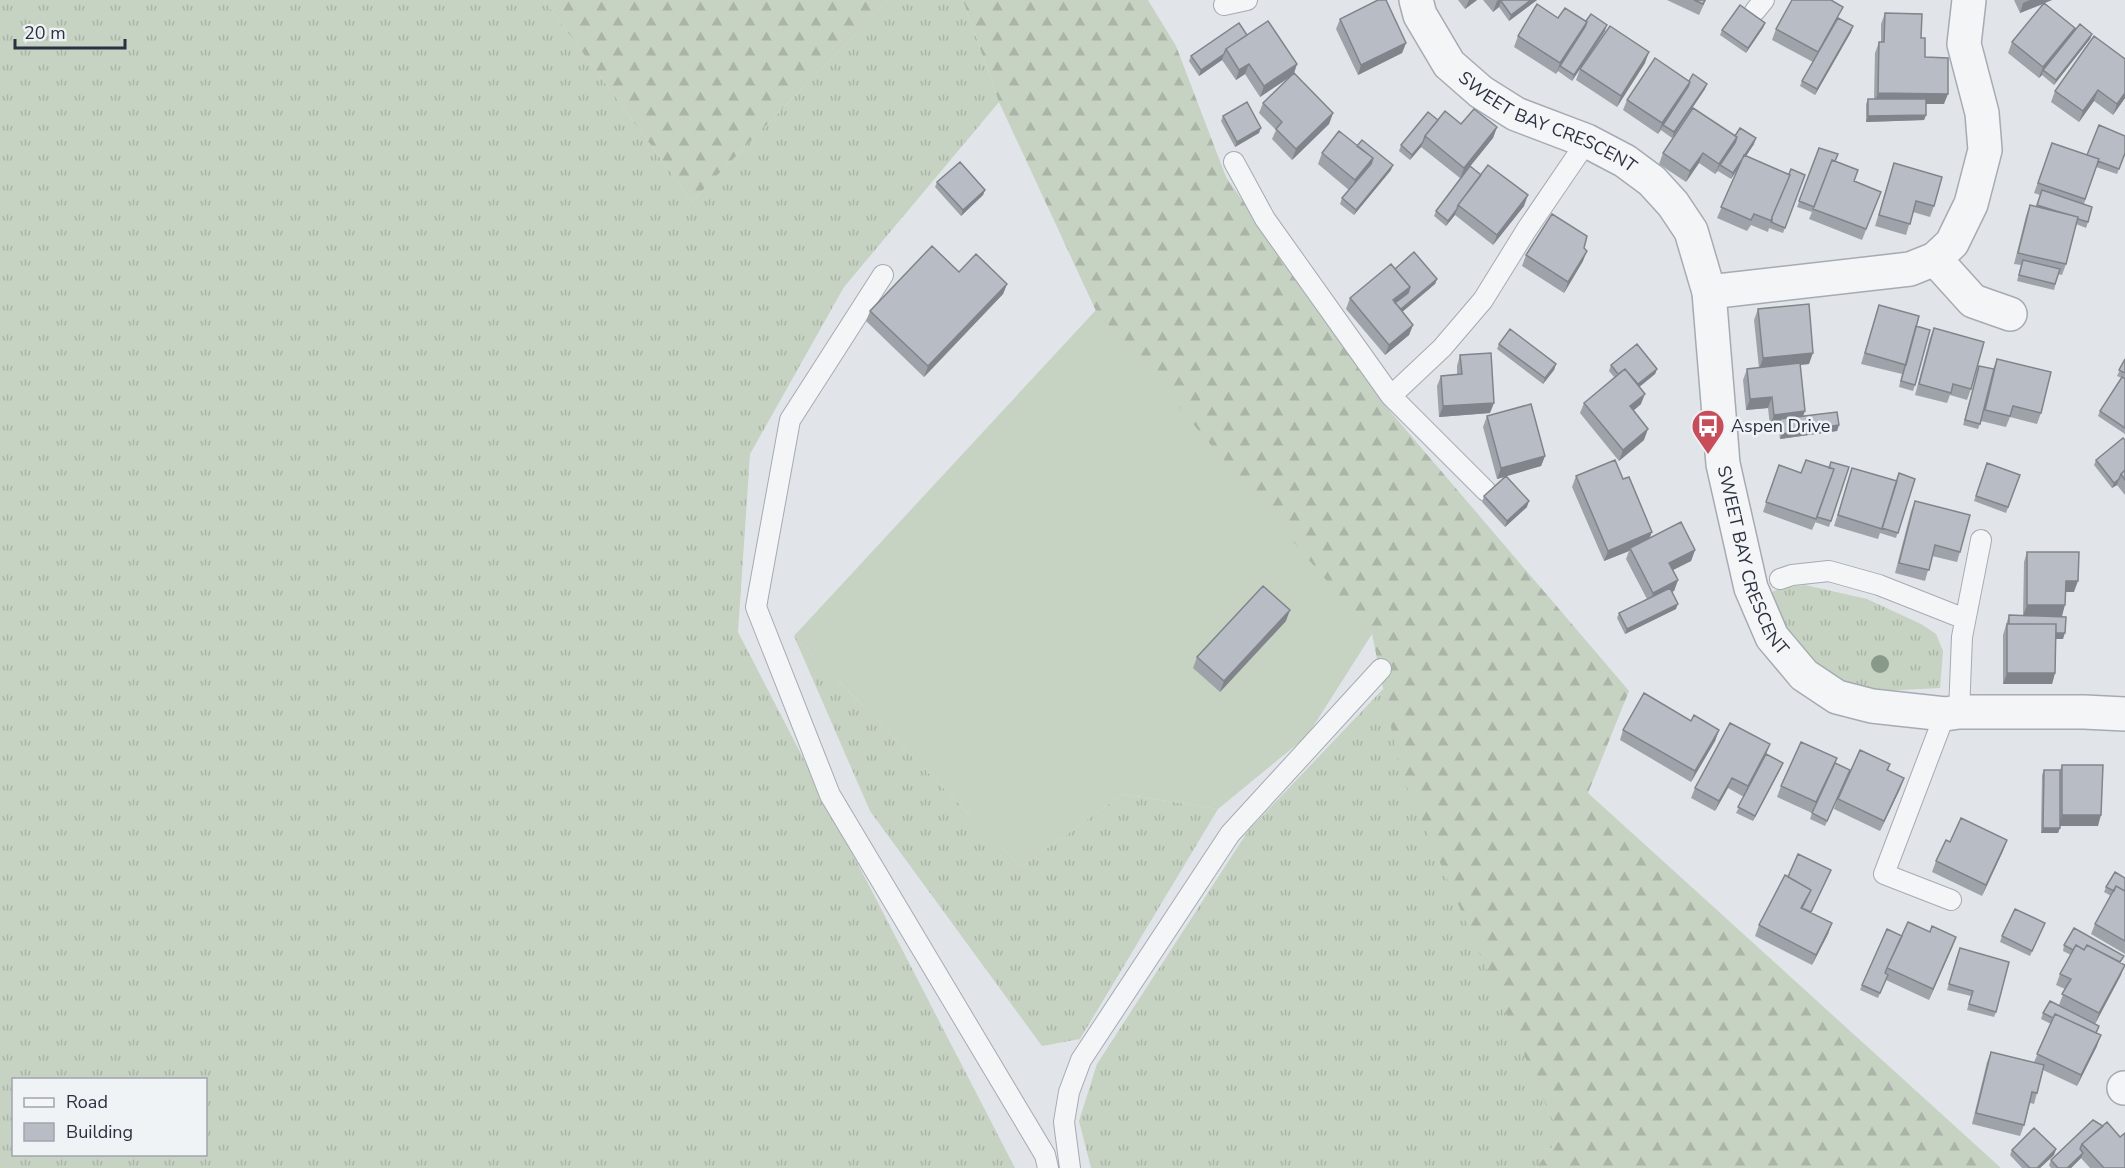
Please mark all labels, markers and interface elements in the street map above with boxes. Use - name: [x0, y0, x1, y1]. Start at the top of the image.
- scale bar: [15, 12, 124, 50]
- text: 20 m: [24, 21, 66, 45]
- street label: SWEET BAY CRESCENT: [1453, 66, 1642, 178]
- bus stop icon: Aspen Drive: [1690, 408, 1726, 455]
- place label: Aspen Drive: [1731, 414, 1830, 438]
- street label: SWEET BAY CRESCENT: [1712, 463, 1794, 660]
- legend: [12, 1078, 207, 1156]
- text: Road: [66, 1090, 108, 1114]
- text: Building: [66, 1120, 133, 1144]

